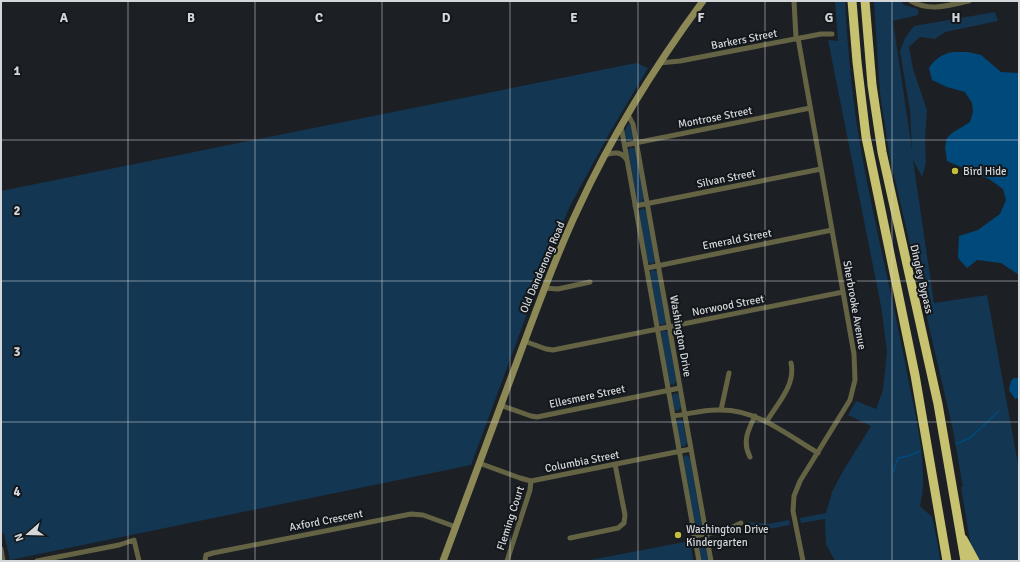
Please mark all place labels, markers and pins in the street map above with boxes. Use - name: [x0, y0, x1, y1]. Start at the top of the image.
- place label: Bird Hide: [963, 165, 1007, 178]
- marker: Bird Hide: [950, 166, 960, 176]
- place label: Washington Drive Kindergarten: [686, 523, 769, 549]
- marker: Washington Drive Kindergarten: [673, 530, 683, 540]

